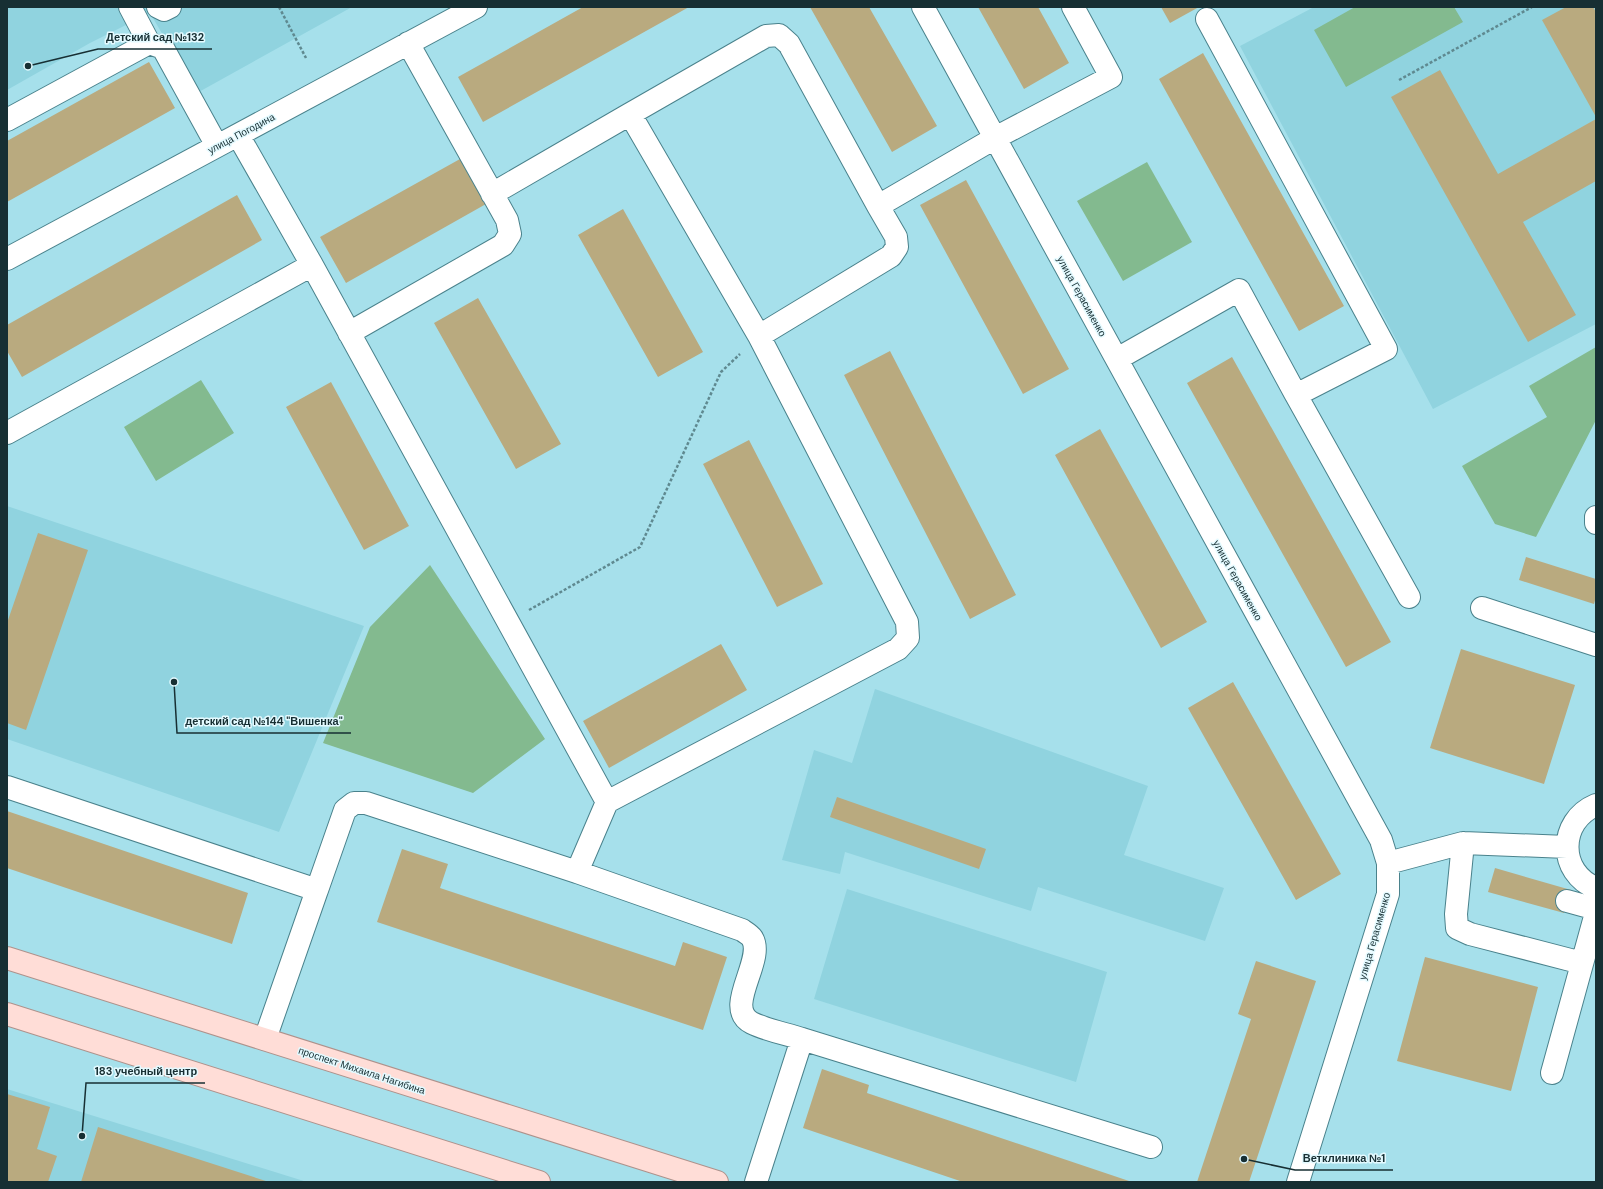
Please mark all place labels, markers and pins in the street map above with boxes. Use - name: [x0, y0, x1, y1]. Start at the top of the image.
- callout: Детский сад №132: [98, 26, 212, 49]
- callout: детский сад №144 "Вишенка": [177, 710, 351, 733]
- callout: 183 учебный центр: [86, 1060, 205, 1083]
- callout: Ветклиника №1: [1295, 1147, 1393, 1170]

